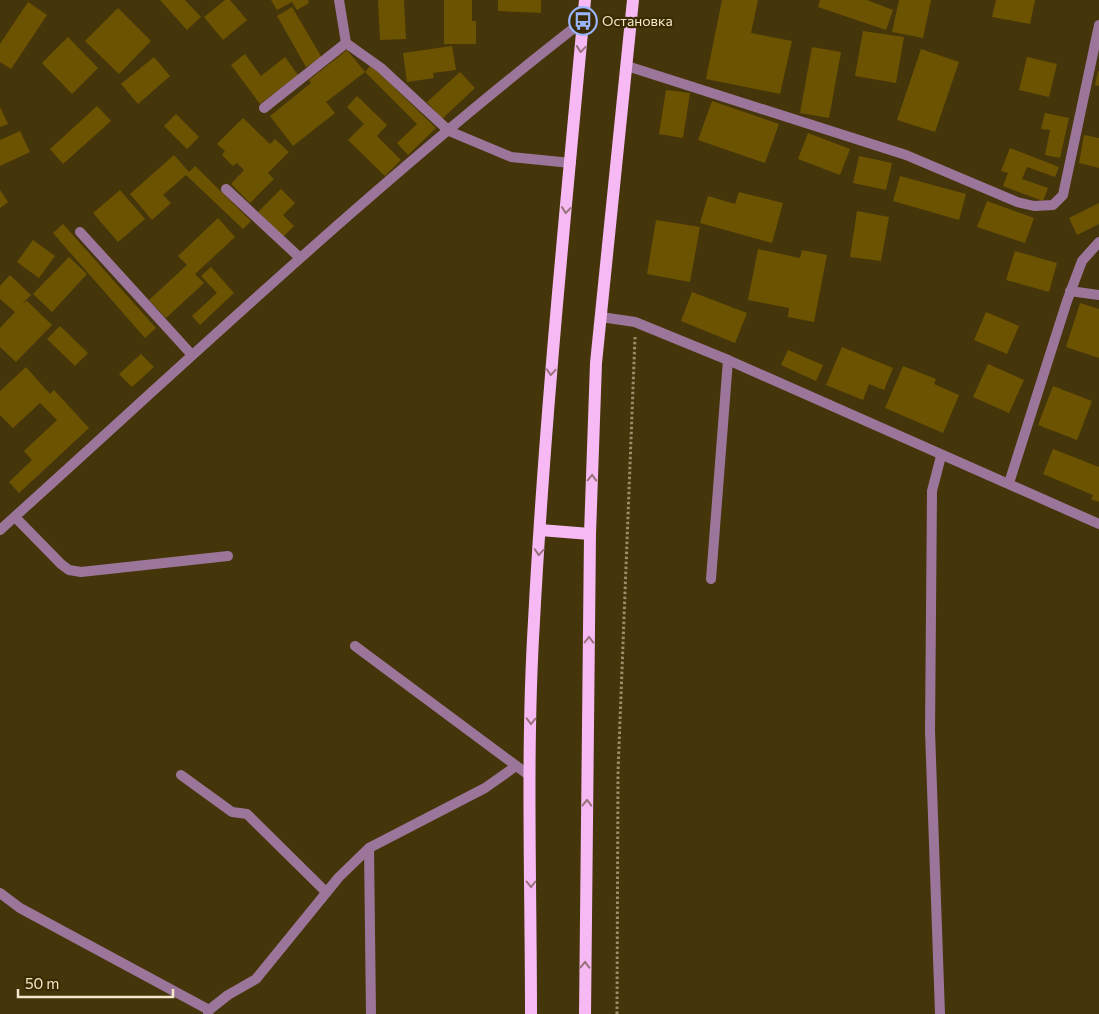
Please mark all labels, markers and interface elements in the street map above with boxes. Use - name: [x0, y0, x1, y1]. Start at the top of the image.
- bus stop icon: Остановка: [568, 6, 598, 36]
- place label: Остановка: [602, 12, 673, 29]
- one-way arrow: [576, 45, 587, 53]
- one-way arrow: [561, 207, 572, 215]
- one-way arrow: [545, 368, 556, 376]
- one-way arrow: [586, 474, 597, 482]
- one-way arrow: [533, 548, 544, 556]
- one-way arrow: [584, 636, 594, 644]
- one-way arrow: [526, 718, 536, 726]
- one-way arrow: [582, 799, 592, 806]
- one-way arrow: [526, 880, 536, 888]
- one-way arrow: [580, 961, 590, 969]
- scale bar: [18, 966, 172, 998]
- text: 50 m: [25, 974, 59, 992]

